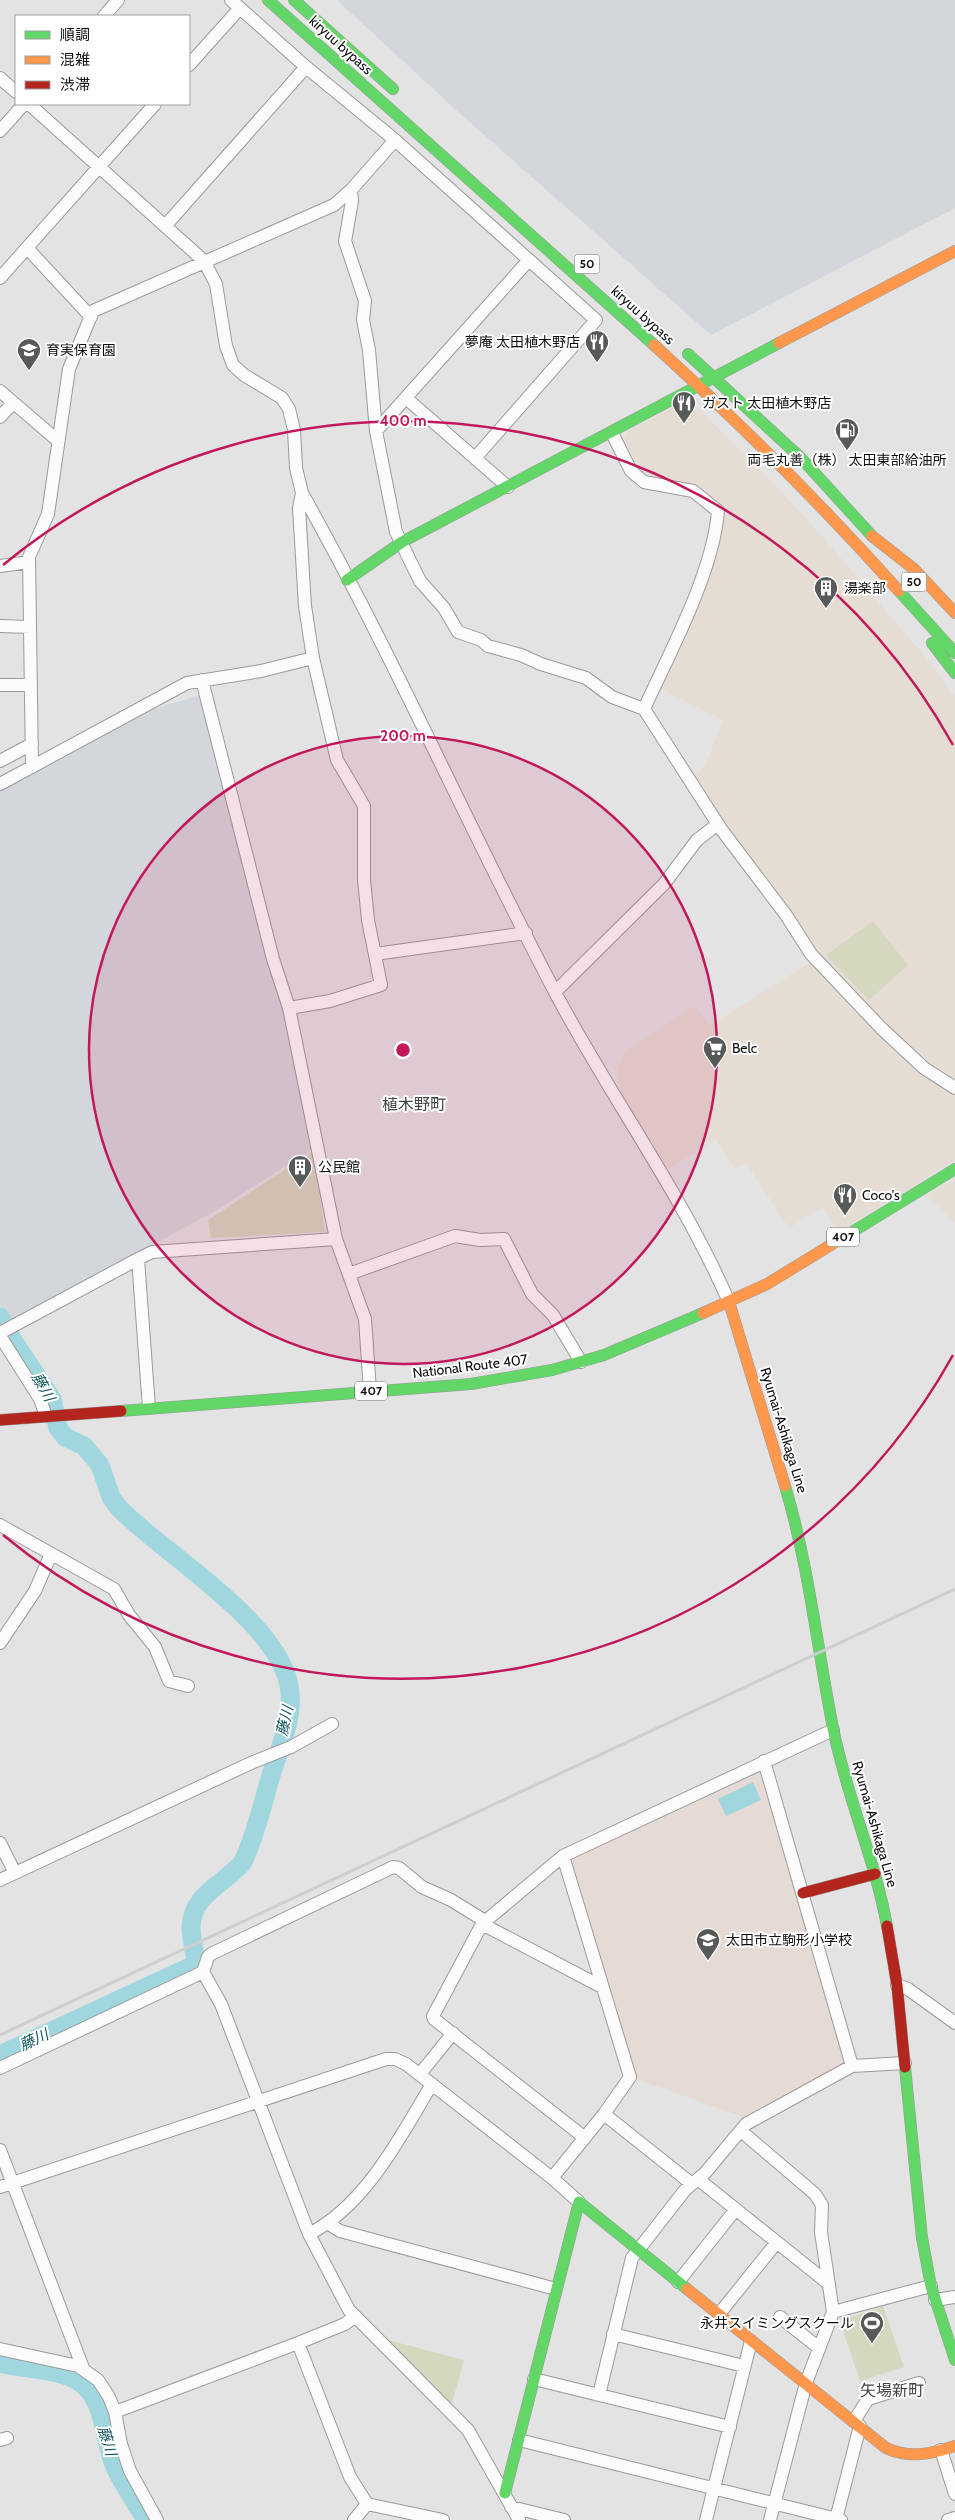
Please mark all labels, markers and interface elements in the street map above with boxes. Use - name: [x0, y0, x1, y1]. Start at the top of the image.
- street label: kiryuu bypass: [305, 12, 377, 78]
- legend: [15, 15, 190, 105]
- text: 順調: [60, 26, 90, 44]
- text: 混雑: [60, 51, 90, 69]
- text: 渋滞: [60, 76, 90, 94]
- road number: 50: [574, 254, 600, 274]
- street label: kiryuu bypass: [607, 282, 679, 348]
- restaurant icon: 夢庵 太田植木野店: [584, 329, 610, 363]
- place label: 夢庵 太田植木野店: [465, 333, 580, 351]
- school or university icon: 育実保育園: [16, 337, 42, 371]
- place label: 育実保育園: [46, 341, 116, 359]
- restaurant icon: ガスト 太田植木野店: [671, 390, 697, 424]
- place label: ガスト 太田植木野店: [702, 394, 831, 412]
- text: 400 m: [380, 412, 426, 430]
- fuel station icon: 両毛丸善（株） 太田東部給油所: [834, 417, 860, 451]
- place label: 両毛丸善（株） 太田東部給油所: [747, 451, 947, 469]
- road number: 50: [902, 572, 926, 592]
- building icon: 湯楽部: [813, 575, 839, 609]
- place label: 湯楽部: [844, 579, 886, 597]
- text: 200 m: [380, 727, 426, 745]
- supermarket icon: Belc: [702, 1035, 728, 1069]
- place label: Belc: [732, 1039, 757, 1057]
- centre of rings: [394, 1041, 412, 1059]
- district label: 植木野町: [382, 1095, 446, 1114]
- building icon: 公民館: [287, 1154, 313, 1188]
- place label: 公民館: [318, 1158, 360, 1176]
- restaurant icon: Coco's: [832, 1182, 858, 1216]
- place label: Coco's: [862, 1186, 900, 1204]
- road number: 407: [827, 1228, 859, 1246]
- street label: National Route 407: [412, 1350, 528, 1382]
- street label: Ryumai-Ashikaga Line: [756, 1365, 812, 1495]
- water label: 藤川: [28, 1370, 59, 1406]
- road number: 407: [355, 1382, 387, 1400]
- water label: 藤川: [273, 1702, 298, 1738]
- street label: Ryumai-Ashikaga Line: [848, 1759, 902, 1889]
- school or university icon: 太田市立駒形小学校: [695, 1927, 721, 1961]
- place label: 太田市立駒形小学校: [726, 1931, 852, 1949]
- water label: 藤川: [17, 2025, 53, 2054]
- sports icon: 永井スイミングスクール: [859, 2310, 885, 2344]
- place label: 永井スイミングスクール: [700, 2314, 854, 2332]
- district label: 矢場新町: [860, 2381, 924, 2400]
- water label: 藤川: [94, 2424, 121, 2460]

